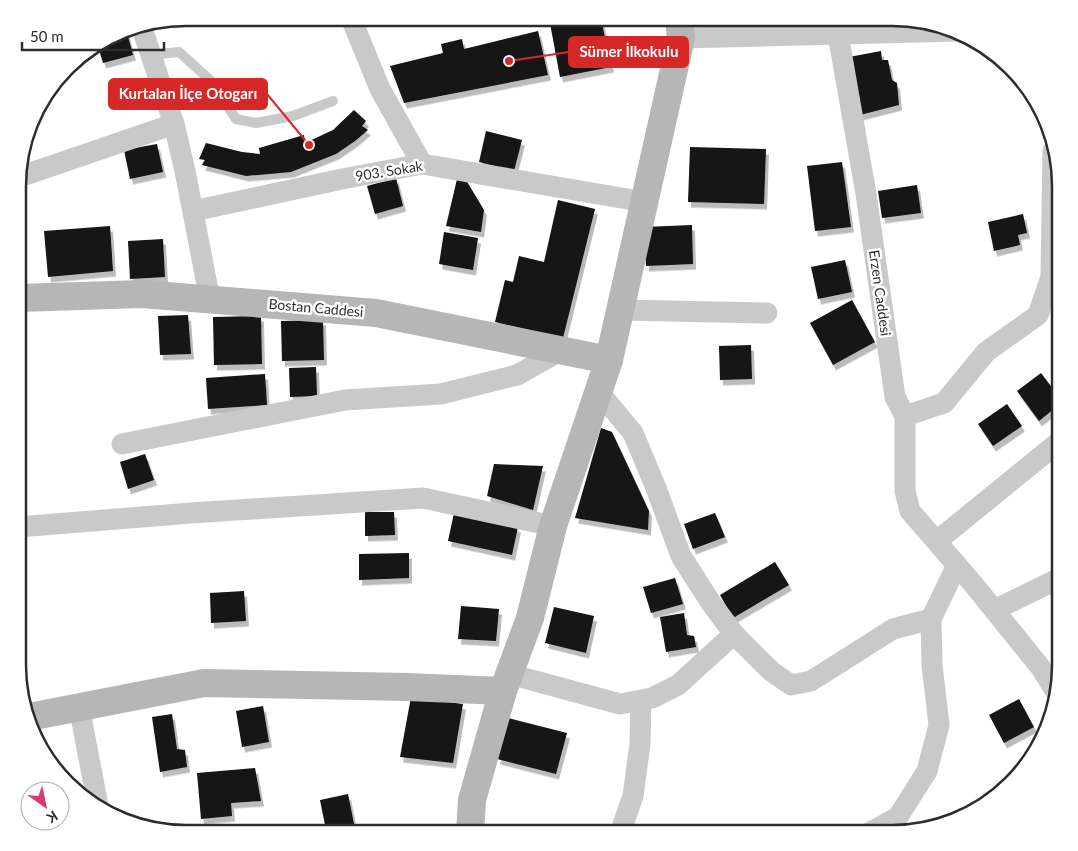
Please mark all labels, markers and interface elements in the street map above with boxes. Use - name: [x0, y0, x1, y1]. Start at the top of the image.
- scale bar: [22, 20, 165, 52]
- text: 50 m: [30, 27, 64, 45]
- callout: Sümer İlkokulu: [569, 37, 688, 67]
- text: Sümer İlkokulu: [579, 42, 679, 60]
- callout: Kurtalan İlçe Otogarı: [109, 79, 267, 109]
- text: Kurtalan İlçe Otogarı: [119, 84, 257, 102]
- street label: 903. Sokak: [354, 157, 425, 184]
- street label: Erzen Caddesi: [866, 249, 895, 337]
- street label: Bostan Caddesi: [268, 295, 364, 320]
- north arrow: [20, 781, 70, 831]
- text: K: [43, 808, 61, 827]

